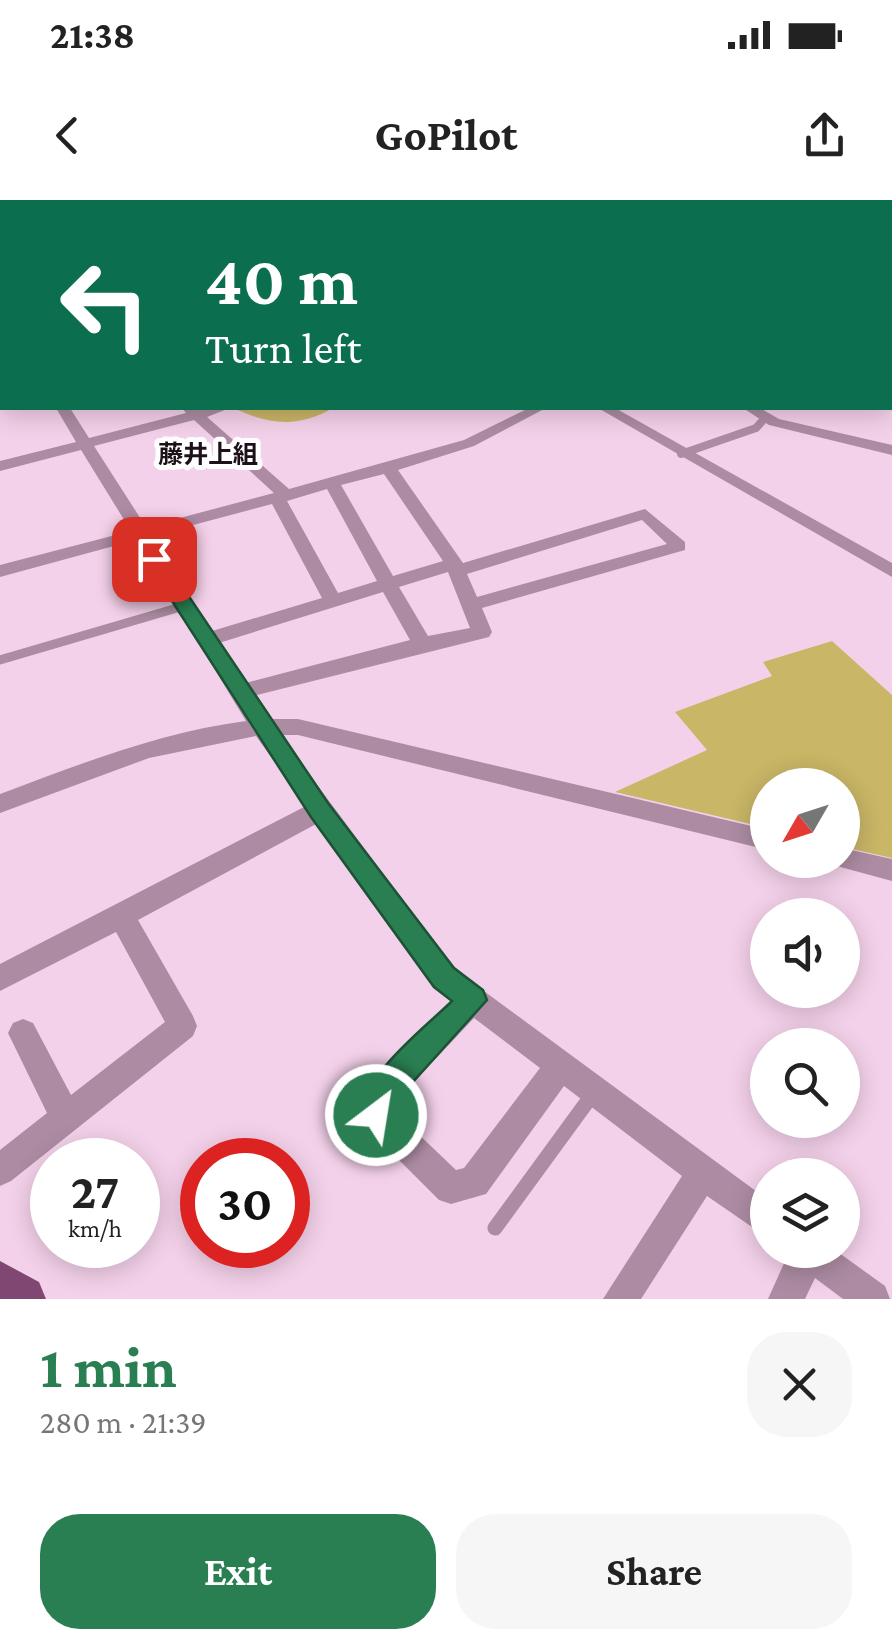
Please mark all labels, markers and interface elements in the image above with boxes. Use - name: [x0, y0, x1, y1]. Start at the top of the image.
- text: 21:38: [50, 14, 135, 56]
- icon: back: [40, 108, 95, 163]
- icon: share: [797, 108, 852, 163]
- text: GoPilot: [374, 110, 518, 160]
- icon: left: [40, 240, 170, 370]
- text: 40 m: [205, 241, 358, 319]
- text: Turn left: [205, 323, 362, 373]
- district label: 藤井上組: [158, 441, 258, 468]
- pin: [112, 517, 197, 602]
- icon: arrive: [127, 532, 182, 587]
- north arrow: [750, 768, 860, 878]
- map controls: [750, 768, 860, 1268]
- button: sound: [750, 898, 860, 1008]
- button: search: [750, 1028, 860, 1138]
- position arrow: [324, 1063, 428, 1167]
- speed limit sign: 30: [180, 1138, 310, 1268]
- button: layers: [750, 1158, 860, 1268]
- text: 27: [71, 1163, 119, 1219]
- text: km/h: [68, 1215, 122, 1242]
- button: close: [747, 1332, 852, 1437]
- text: 1 min: [40, 1333, 177, 1400]
- text: 280 m · 21:39: [40, 1404, 206, 1440]
- button: Exit: [40, 1514, 436, 1629]
- button: Share: [456, 1514, 852, 1629]

